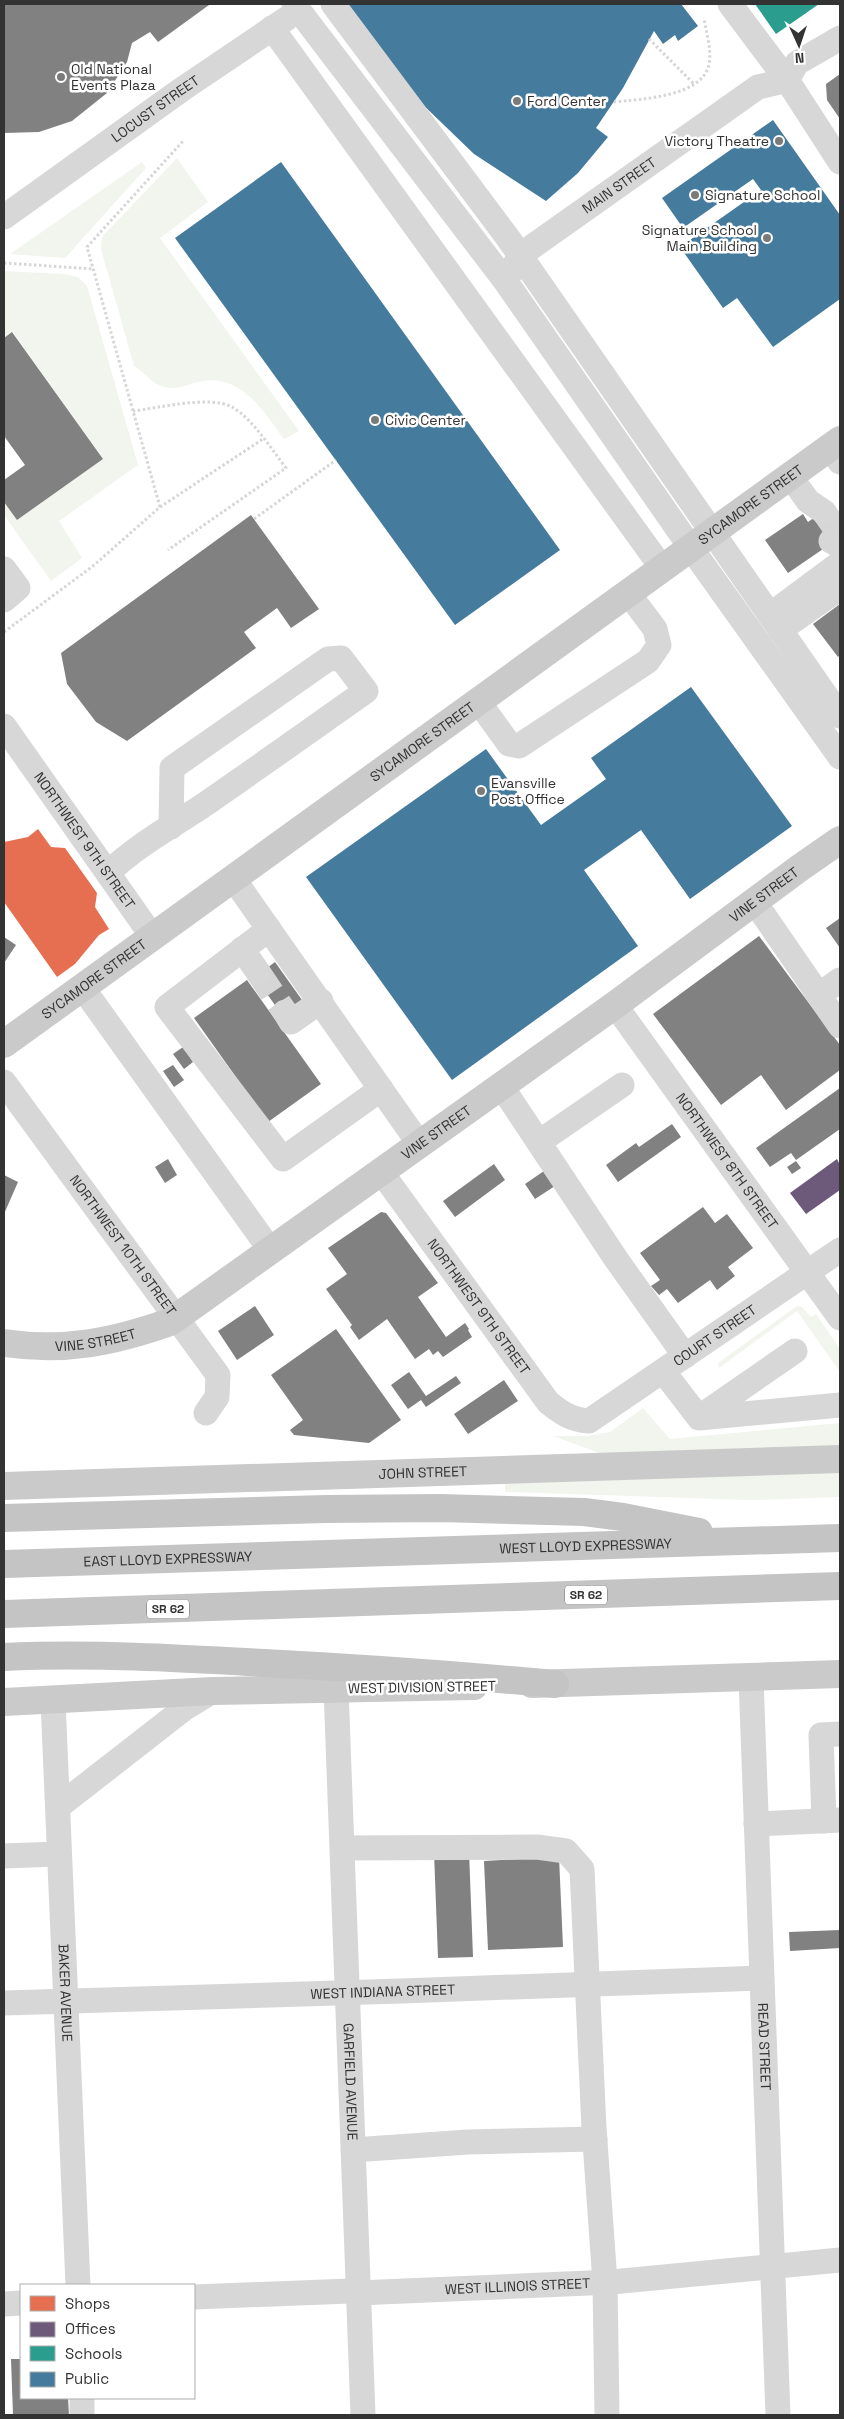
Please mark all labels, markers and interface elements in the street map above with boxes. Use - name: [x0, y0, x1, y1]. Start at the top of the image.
- north arrow: [774, 20, 824, 70]
- text: N: [795, 49, 805, 67]
- place label: Old National Events Plaza: [71, 60, 155, 94]
- marker: Old National Events Plaza: [55, 71, 67, 83]
- street label: LOCUST STREET: [108, 71, 203, 146]
- place label: Ford Center: [527, 92, 606, 110]
- marker: Ford Center: [511, 95, 523, 107]
- place label: Victory Theatre: [664, 132, 769, 150]
- marker: Victory Theatre: [773, 135, 785, 147]
- street label: MAIN STREET: [578, 153, 659, 218]
- place label: Signature School: [705, 186, 820, 204]
- marker: Signature School: [689, 189, 701, 201]
- place label: Signature School Main Building: [642, 221, 757, 255]
- marker: Signature School Main Building: [761, 232, 773, 244]
- place label: Civic Center: [385, 411, 466, 429]
- marker: Civic Center: [369, 414, 381, 426]
- street label: SYCAMORE STREET: [694, 461, 807, 549]
- street label: SYCAMORE STREET: [366, 698, 478, 786]
- street label: NORTHWEST 9TH STREET: [30, 768, 139, 912]
- place label: Evansville Post Office: [491, 774, 565, 808]
- marker: Evansville Post Office: [475, 785, 487, 797]
- street label: VINE STREET: [726, 863, 802, 926]
- street label: SYCAMORE STREET: [38, 935, 150, 1023]
- street label: NORTHWEST 8TH STREET: [672, 1089, 782, 1233]
- street label: VINE STREET: [398, 1101, 475, 1164]
- street label: NORTHWEST 10TH STREET: [66, 1171, 180, 1319]
- street label: NORTHWEST 9TH STREET: [424, 1235, 534, 1378]
- street label: COURT STREET: [669, 1301, 760, 1370]
- street label: VINE STREET: [54, 1324, 138, 1355]
- street label: JOHN STREET: [378, 1462, 467, 1483]
- street label: WEST LLOYD EXPRESSWAY: [499, 1534, 673, 1558]
- street label: EAST LLOYD EXPRESSWAY: [83, 1547, 253, 1571]
- road number: SR 62: [565, 1586, 607, 1604]
- road number: SR 62: [147, 1600, 189, 1618]
- street label: WEST DIVISION STREET: [348, 1677, 496, 1697]
- street label: BAKER AVENUE: [54, 1943, 77, 2042]
- street label: WEST INDIANA STREET: [310, 1980, 456, 2003]
- street label: READ STREET: [754, 2003, 775, 2091]
- street label: GARFIELD AVENUE: [339, 2023, 362, 2141]
- street label: WEST ILLINOIS STREET: [444, 2274, 591, 2298]
- legend: [20, 2284, 195, 2399]
- text: Shops: [65, 2294, 110, 2313]
- text: Offices: [65, 2319, 116, 2338]
- text: Schools: [65, 2344, 123, 2363]
- text: Public: [65, 2369, 109, 2388]

